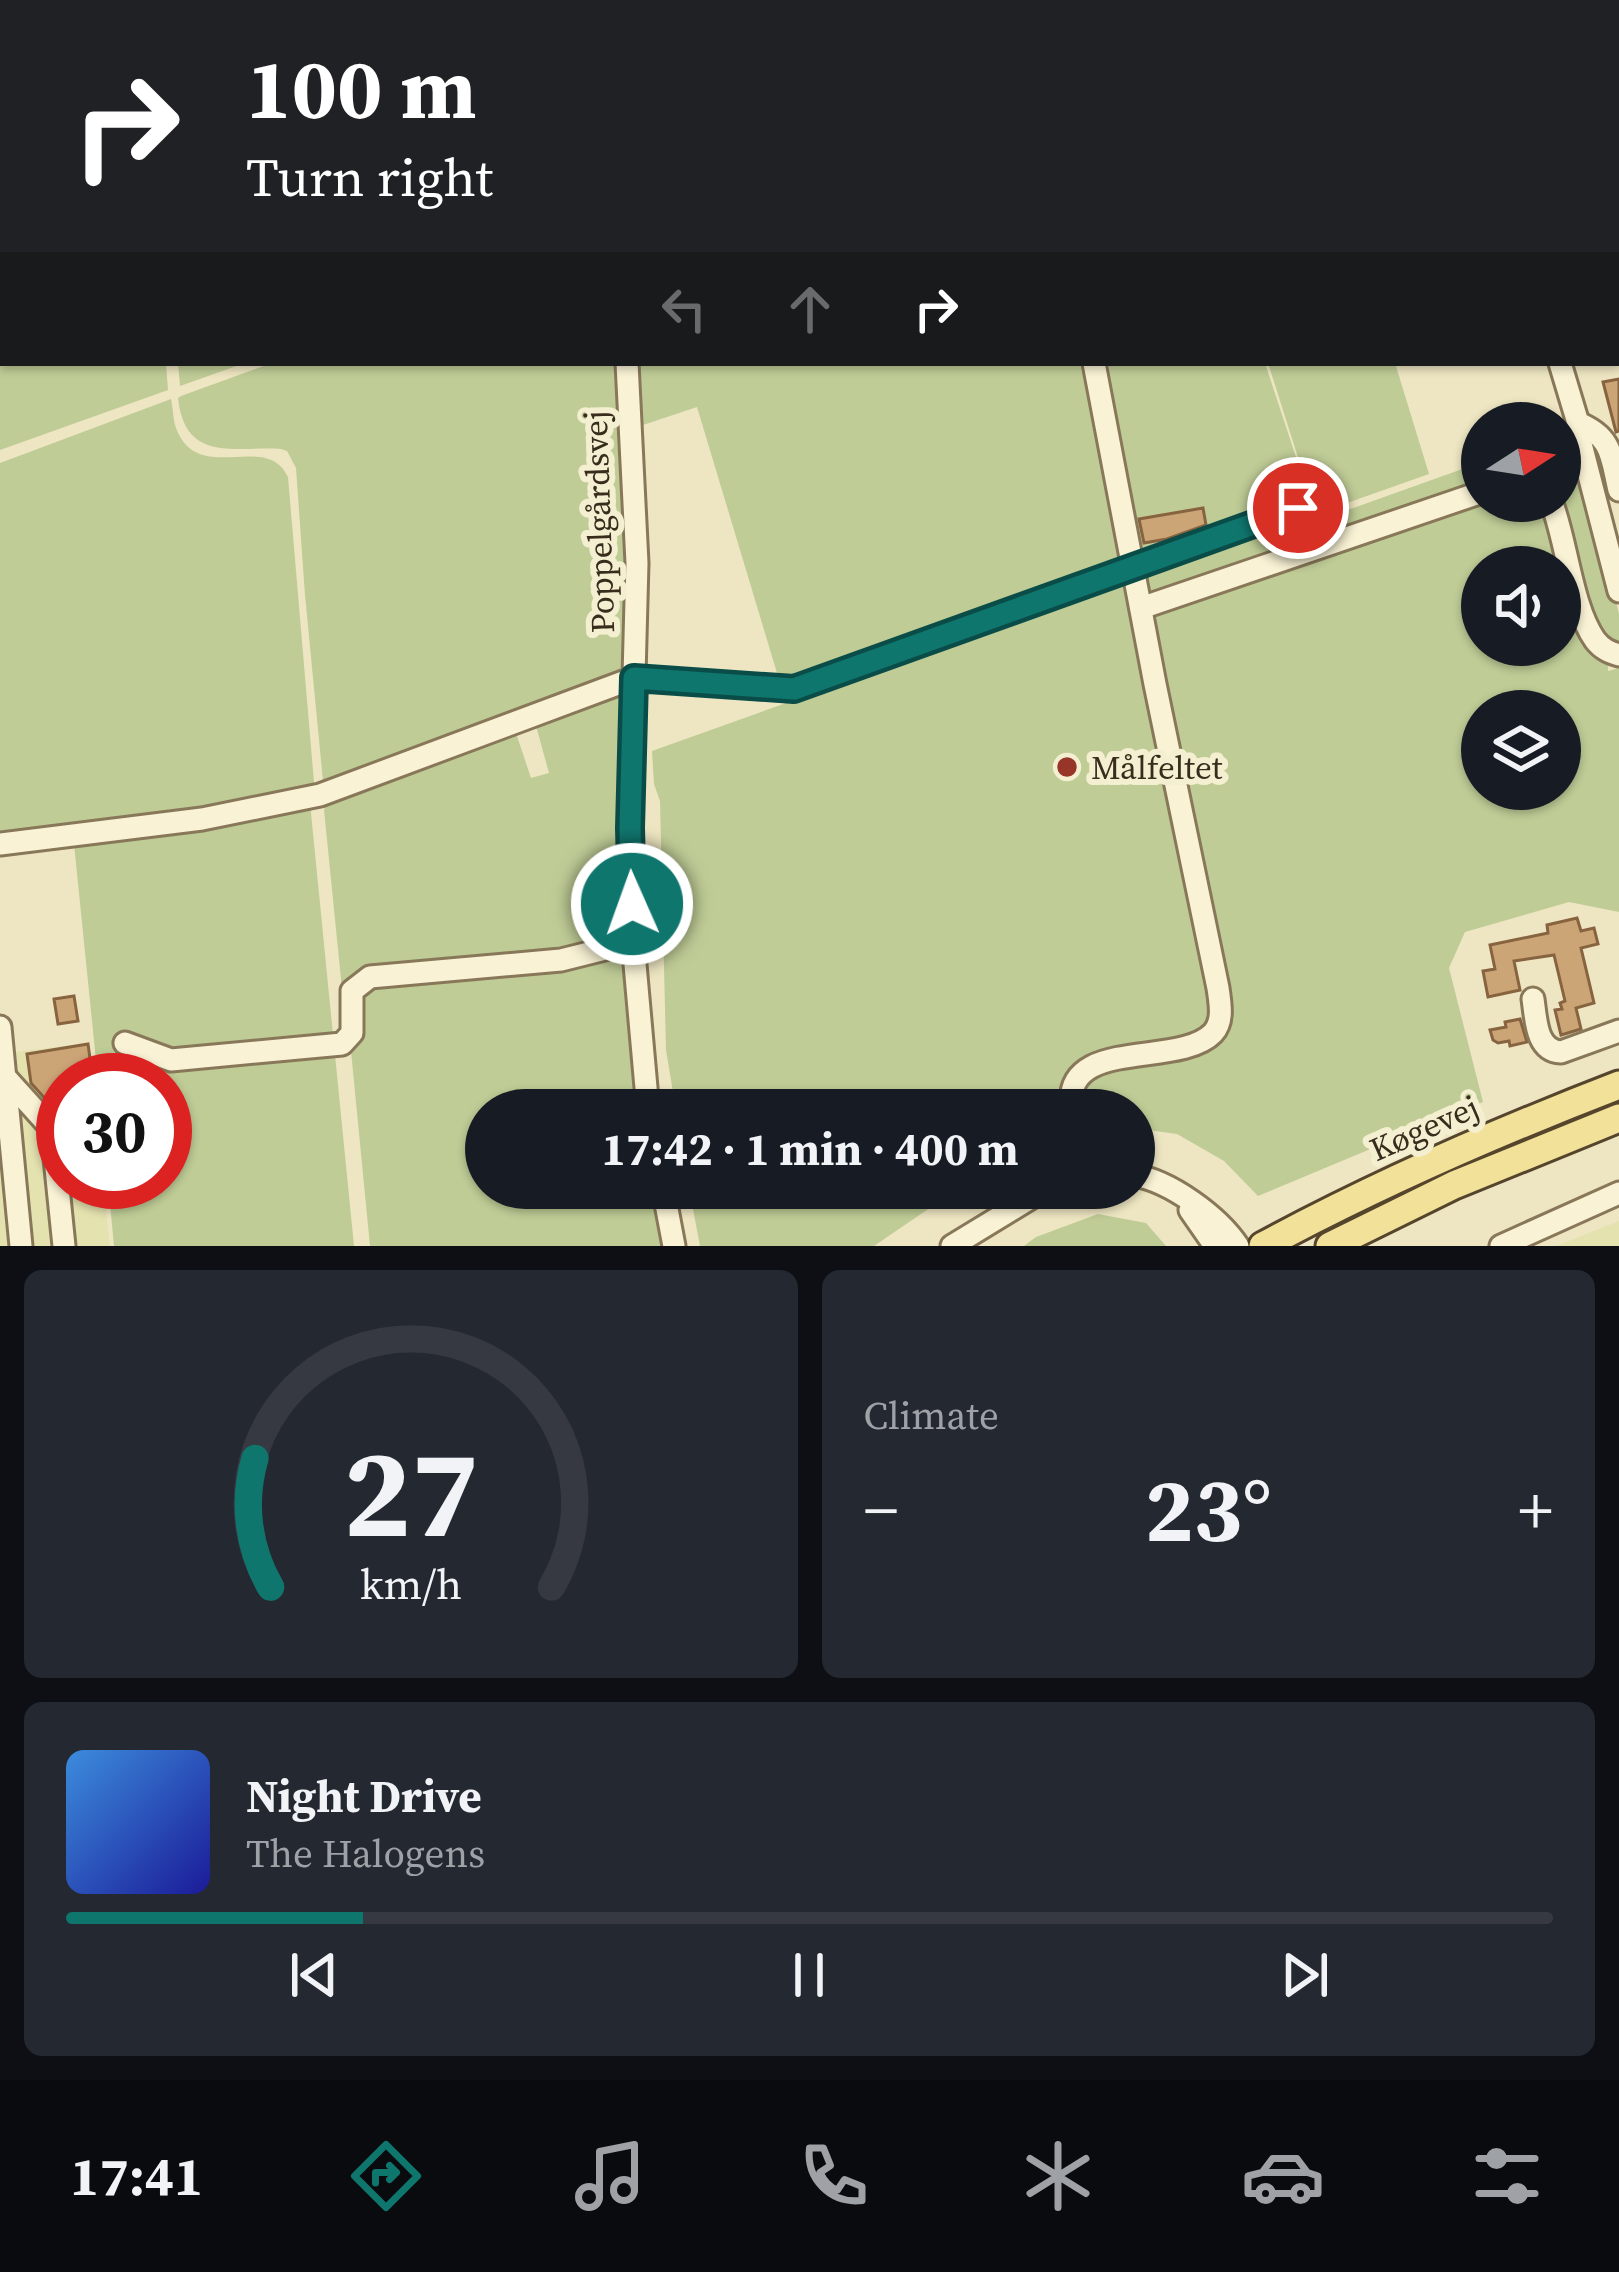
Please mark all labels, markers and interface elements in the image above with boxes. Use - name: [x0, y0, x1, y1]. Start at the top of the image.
- text: 100 m: [246, 31, 477, 146]
- icon: right: [48, 48, 204, 204]
- text: Turn right: [246, 140, 493, 214]
- icon: left: [651, 276, 717, 342]
- icon: ahead: [777, 276, 843, 342]
- icon: right: [903, 276, 969, 342]
- north arrow: [1461, 402, 1581, 522]
- map controls: [1461, 402, 1581, 810]
- street label: Poppelgårdsvej: [573, 410, 625, 634]
- pin: [1247, 457, 1349, 559]
- icon: arrive: [1265, 475, 1331, 541]
- button: sound: [1461, 546, 1581, 666]
- button: layers: [1461, 690, 1581, 810]
- place label: Målfeltet: [1091, 745, 1223, 790]
- marker: Målfeltet: [1054, 754, 1080, 780]
- position arrow: [569, 841, 695, 967]
- speed limit sign: 30: [36, 1053, 192, 1209]
- street label: Køgevej: [1362, 1084, 1486, 1172]
- text: 17:42 · 1 min · 400 m: [602, 1118, 1018, 1180]
- text: Climate: [864, 1389, 999, 1442]
- text: 27: [343, 1407, 478, 1578]
- text: 23°: [1145, 1448, 1272, 1571]
- text: −: [864, 1465, 898, 1555]
- text: +: [1518, 1465, 1553, 1555]
- text: km/h: [360, 1555, 462, 1613]
- text: Night Drive: [246, 1765, 482, 1827]
- text: The Halogens: [246, 1827, 485, 1880]
- icon: previous: [281, 1942, 347, 2008]
- icon: pause: [776, 1942, 842, 2008]
- icon: next: [1272, 1942, 1338, 2008]
- icon: directions: [344, 2134, 428, 2218]
- icon: music: [568, 2134, 652, 2218]
- icon: phone: [792, 2134, 876, 2218]
- icon: climate: [1016, 2134, 1100, 2218]
- icon: car: [1241, 2134, 1325, 2218]
- icon: filters: [1465, 2134, 1549, 2218]
- text: 17:41: [70, 2139, 203, 2213]

